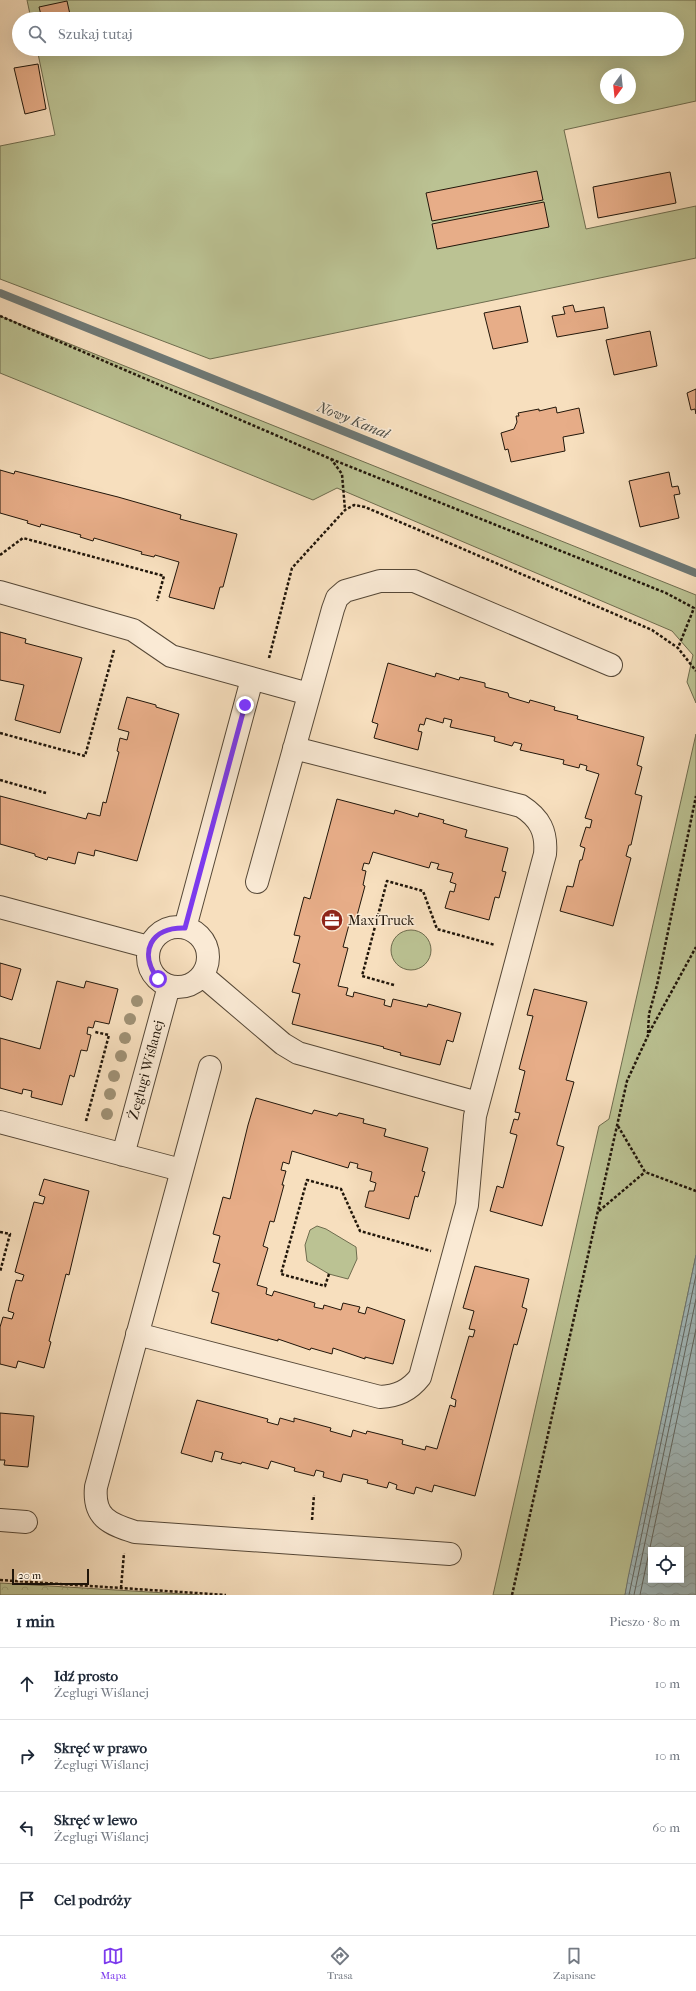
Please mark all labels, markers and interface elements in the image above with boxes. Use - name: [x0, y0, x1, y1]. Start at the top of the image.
- search box: [12, 12, 684, 56]
- icon: search: [26, 23, 48, 45]
- text: Szukaj tutaj: [58, 25, 132, 43]
- north arrow: [600, 68, 636, 104]
- water label: Nowy Kanał: [314, 397, 394, 443]
- route end: [236, 696, 254, 714]
- office icon: MaxiTruck: [319, 907, 345, 933]
- place label: MaxiTruck: [348, 912, 415, 929]
- route start: [149, 970, 167, 988]
- street label: Żeglugi Wiślanej: [125, 1018, 167, 1122]
- map controls: [648, 1547, 684, 1583]
- button: locate: [648, 1547, 684, 1583]
- scale bar: [12, 1567, 89, 1586]
- text: 20 m: [18, 1569, 41, 1582]
- text: 1 min: [16, 1611, 55, 1631]
- text: Pieszo · 80 m: [609, 1614, 680, 1629]
- text: Idź prosto: [54, 1667, 118, 1685]
- icon: ahead: [16, 1673, 38, 1695]
- text: 10 m: [655, 1676, 680, 1691]
- text: Żeglugi Wiślanej: [54, 1685, 149, 1700]
- text: Skręć w prawo: [54, 1739, 147, 1757]
- icon: right: [16, 1745, 38, 1767]
- text: 10 m: [655, 1748, 680, 1763]
- text: Żeglugi Wiślanej: [54, 1757, 149, 1772]
- text: Skręć w lewo: [54, 1811, 137, 1829]
- icon: left: [16, 1817, 38, 1839]
- text: 60 m: [652, 1820, 680, 1835]
- text: Żeglugi Wiślanej: [54, 1829, 149, 1844]
- icon: arrive: [16, 1889, 38, 1911]
- text: Cel podróży: [54, 1891, 131, 1909]
- tab: Mapa: [100, 1945, 126, 1982]
- tab: Trasa: [327, 1945, 353, 1982]
- tab: Zapisane: [553, 1945, 596, 1982]

